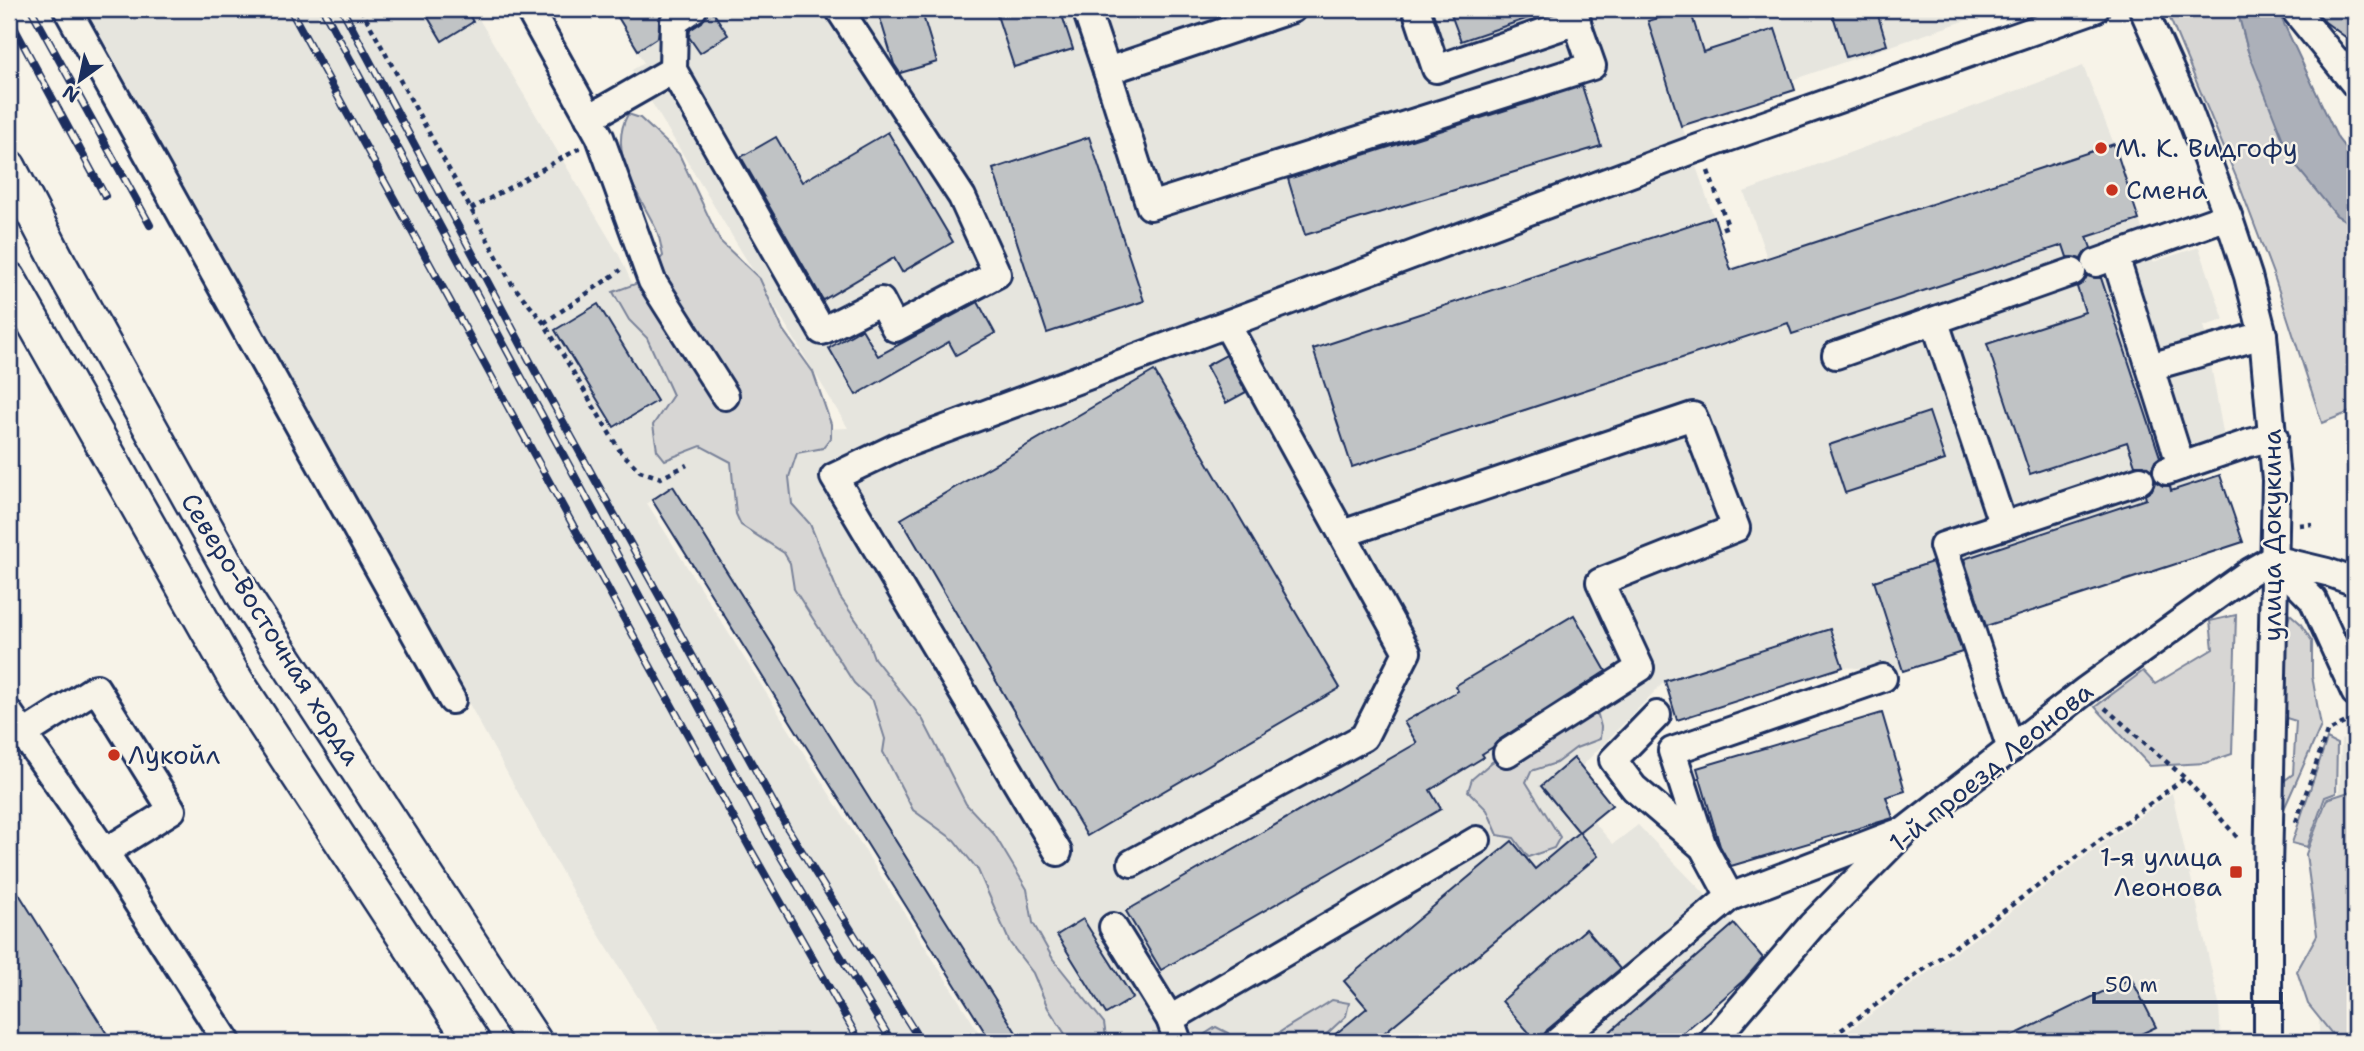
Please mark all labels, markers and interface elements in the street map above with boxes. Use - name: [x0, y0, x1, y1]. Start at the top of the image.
- north arrow: [46, 46, 116, 116]
- text: N: [58, 79, 84, 108]
- place label: М. К. Видгофу: [2115, 130, 2298, 165]
- marker: М. К. Видгофу: [2093, 140, 2109, 156]
- place label: Смена: [2126, 172, 2208, 207]
- marker: Смена: [2104, 182, 2120, 198]
- street label: улица Докукина: [2254, 429, 2289, 641]
- street label: Северо-Восточная хорда: [173, 486, 370, 772]
- street label: 1-й проезд Леонова: [1881, 674, 2100, 860]
- place label: Лукойл: [128, 737, 221, 772]
- marker: Лукойл: [106, 747, 122, 763]
- place label: 1-я улица Леонова: [2100, 839, 2222, 904]
- marker: 1-я улица Леонова: [2228, 864, 2244, 880]
- scale bar: [2094, 960, 2282, 1004]
- text: 50 m: [2105, 971, 2158, 999]

